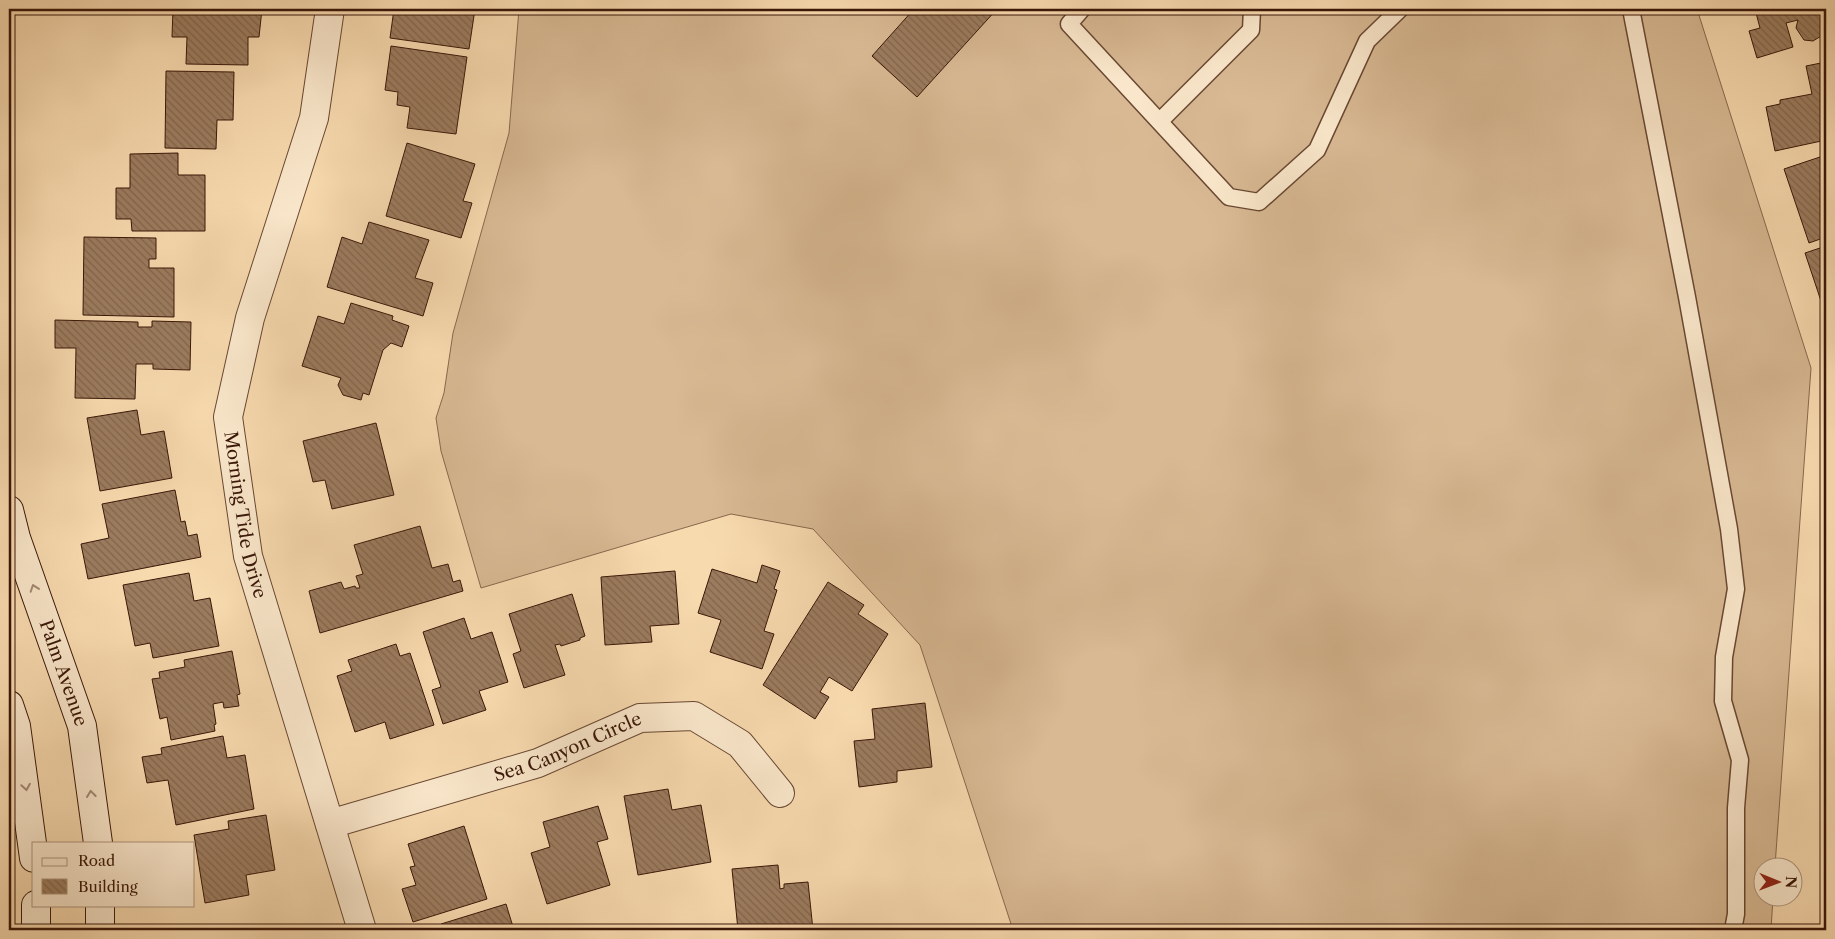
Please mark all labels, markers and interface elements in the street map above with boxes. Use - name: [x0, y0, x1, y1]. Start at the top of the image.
- street label: Morning Tide Drive: [219, 430, 271, 601]
- one-way arrow: [30, 585, 40, 593]
- street label: Palm Avenue: [35, 617, 92, 729]
- street label: Sea Canyon Circle: [491, 708, 645, 786]
- one-way arrow: [20, 783, 30, 792]
- one-way arrow: [86, 790, 97, 798]
- legend: [32, 842, 195, 906]
- text: Road: [78, 851, 115, 870]
- north arrow: [1752, 856, 1802, 906]
- text: N: [1782, 876, 1800, 888]
- text: Building: [78, 877, 138, 896]

